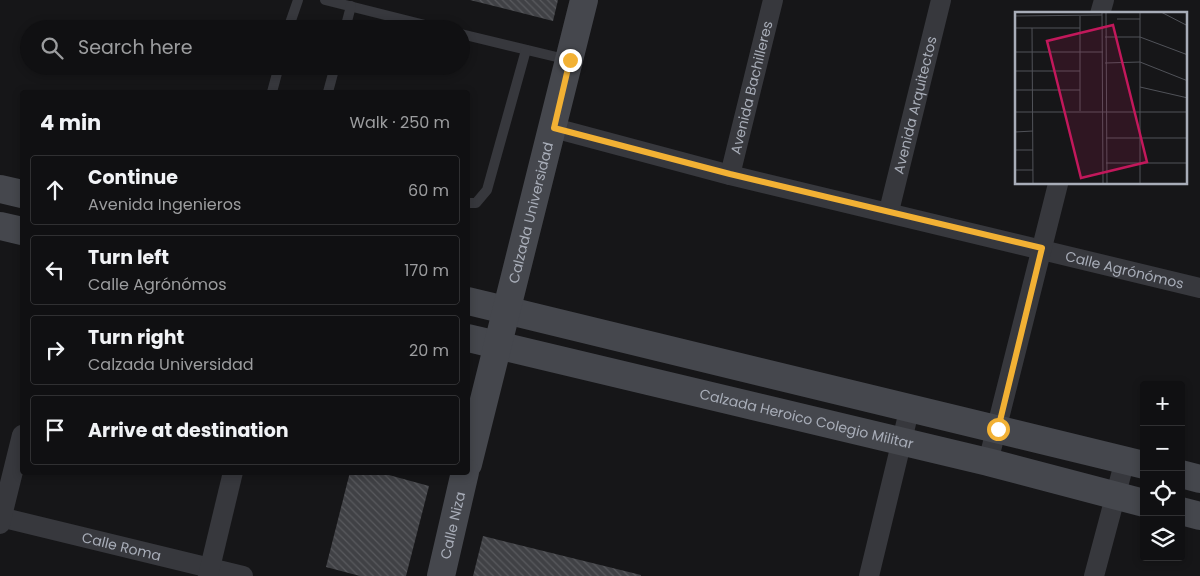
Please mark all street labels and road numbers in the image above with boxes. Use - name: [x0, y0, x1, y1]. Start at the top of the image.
- street label: Avenida Bachilleres: [725, 19, 778, 156]
- street label: Avenida Arquitectos: [888, 34, 942, 176]
- street label: Calzada Universidad: [504, 140, 558, 286]
- street label: Calle Agrónómos: [1063, 246, 1186, 294]
- street label: Calzada Heroico Colegio Militar: [698, 384, 916, 454]
- street label: Calle Niza: [435, 490, 470, 561]
- street label: Calle Roma: [80, 527, 163, 566]

